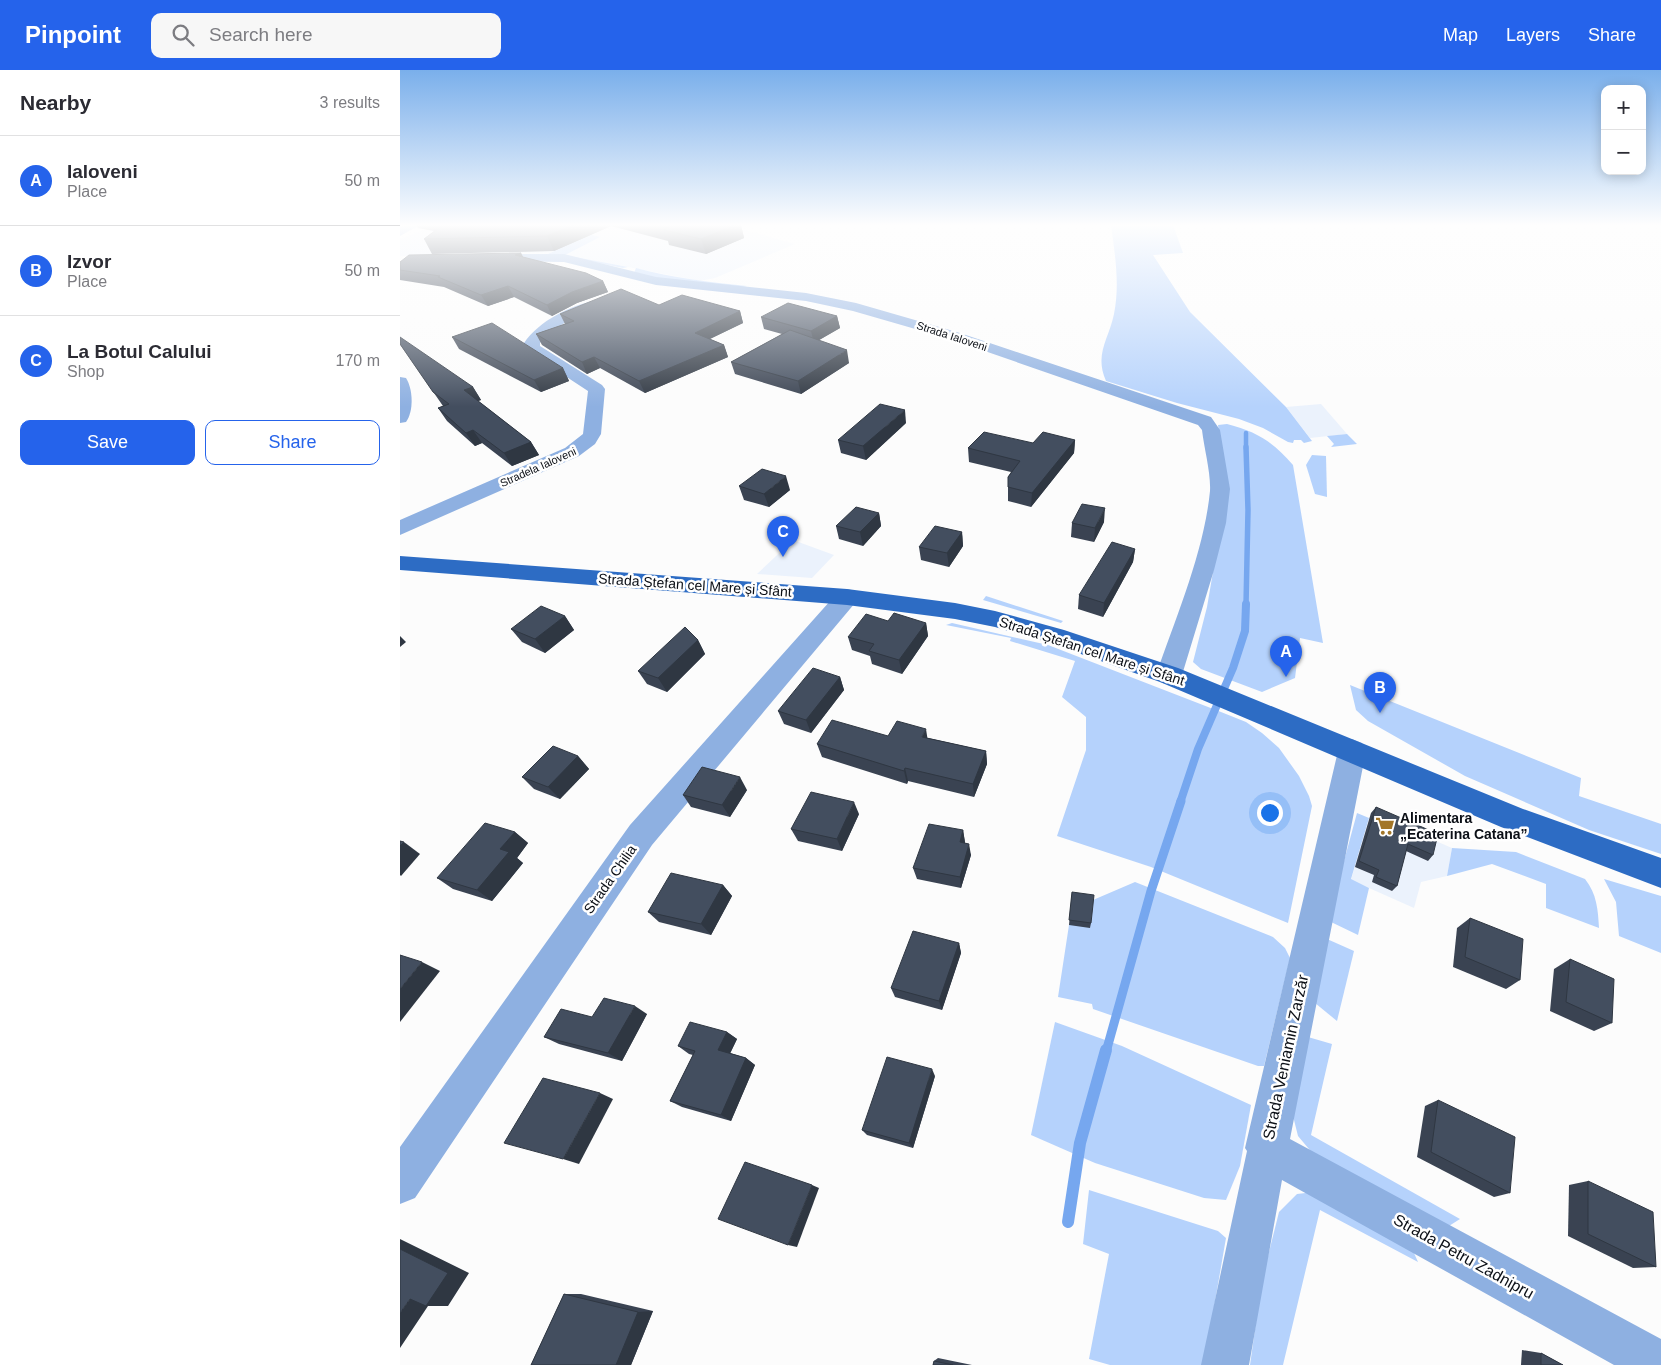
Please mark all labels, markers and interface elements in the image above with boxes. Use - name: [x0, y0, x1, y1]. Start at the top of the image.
- search box: [151, 13, 501, 58]
- text: Pinpoint: [25, 21, 121, 48]
- icon: search: [169, 21, 197, 49]
- text: Search here: [209, 24, 313, 45]
- text: Map: [1443, 25, 1478, 45]
- text: Layers: [1506, 25, 1560, 45]
- text: Share: [1588, 25, 1636, 45]
- map controls: [1601, 85, 1646, 175]
- button: +: [1601, 85, 1646, 130]
- text: Nearby: [20, 91, 91, 114]
- text: 3 results: [320, 94, 380, 111]
- button: −: [1601, 130, 1646, 175]
- text: Ialoveni: [67, 161, 138, 182]
- text: A: [30, 172, 42, 189]
- text: 50 m: [344, 172, 380, 189]
- text: Place: [67, 183, 107, 200]
- text: Izvor: [67, 251, 111, 272]
- text: B: [30, 262, 42, 279]
- text: 50 m: [344, 262, 380, 279]
- text: Place: [67, 273, 107, 290]
- street label: Strada Ialoveni: [915, 319, 989, 353]
- text: La Botul Calului: [67, 341, 212, 362]
- text: C: [30, 352, 42, 369]
- text: 170 m: [336, 352, 380, 369]
- text: Shop: [67, 363, 104, 380]
- button: Save: [20, 420, 195, 465]
- button: Share: [205, 420, 380, 465]
- street label: Stradela Ialoveni: [498, 445, 578, 489]
- pin: C: [767, 516, 799, 557]
- street label: Strada Ștefan cel Mare și Sfânt: [598, 570, 792, 600]
- street label: Strada Ștefan cel Mare și Sfânt: [997, 613, 1187, 689]
- pin: A: [1270, 636, 1302, 677]
- pin: B: [1364, 672, 1396, 713]
- your location: [1257, 800, 1283, 826]
- place label: Alimentara „Ecaterina Catana”: [1400, 810, 1528, 842]
- supermarket icon: Alimentara „Ecaterina Catana”: [1374, 815, 1396, 837]
- street label: Strada Chilia: [580, 841, 640, 916]
- street label: Strada Veniamin Zarzăr: [1260, 972, 1311, 1141]
- street label: Strada Petru Zadnipru: [1391, 1211, 1537, 1302]

